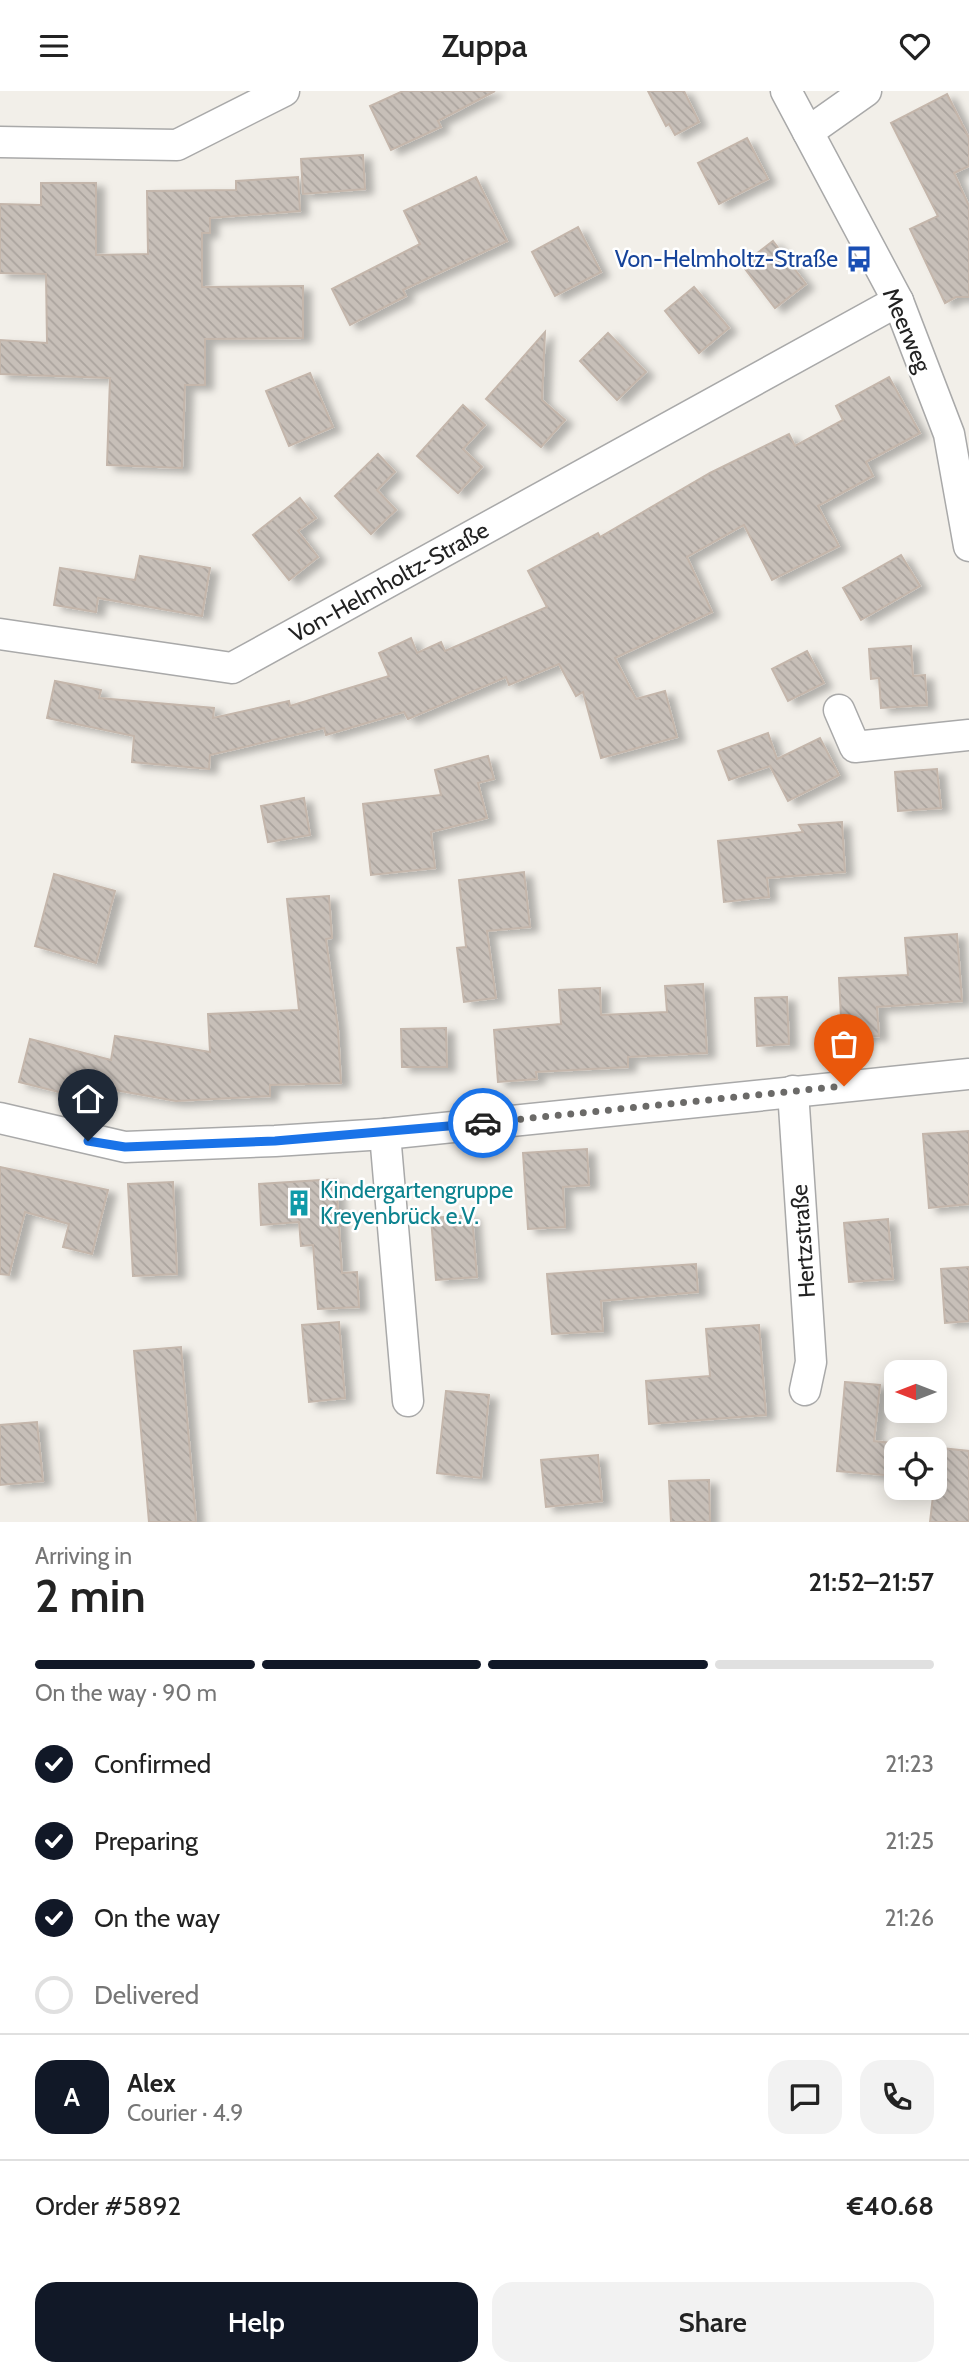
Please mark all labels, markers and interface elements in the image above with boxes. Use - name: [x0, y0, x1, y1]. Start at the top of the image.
- text: Zuppa: [442, 26, 527, 65]
- icon: menu: [35, 27, 73, 65]
- icon: heart: [896, 27, 934, 65]
- bus stop icon: Von-Helmholtz-Straße: [844, 244, 874, 274]
- place label: Von-Helmholtz-Straße: [615, 245, 838, 273]
- street label: Meerweg: [877, 284, 937, 377]
- street label: Von-Helmholtz-Straße: [285, 516, 494, 648]
- pin: [814, 1014, 874, 1086]
- icon: bag: [825, 1025, 863, 1063]
- pin: [58, 1069, 118, 1141]
- icon: home: [69, 1080, 107, 1118]
- courier: [448, 1088, 518, 1158]
- icon: car: [464, 1104, 502, 1142]
- place label: Kindergartengruppe Kreyenbrück e.V.: [320, 1176, 513, 1230]
- street label: Hertzstraße: [785, 1183, 821, 1299]
- building icon: Kindergartengruppe Kreyenbrück e.V.: [284, 1188, 314, 1218]
- north arrow: [884, 1360, 947, 1423]
- map controls: [884, 1360, 947, 1500]
- button: locate: [884, 1437, 947, 1500]
- text: Arriving in: [35, 1542, 132, 1570]
- text: 21:52–21:57: [808, 1566, 934, 1598]
- text: 2 min: [35, 1568, 146, 1624]
- text: On the way · 90 m: [35, 1679, 217, 1707]
- icon: check: [35, 1745, 73, 1783]
- text: Confirmed: [94, 1748, 211, 1780]
- text: 21:23: [885, 1750, 934, 1778]
- icon: check: [35, 1822, 73, 1860]
- text: Preparing: [94, 1825, 198, 1857]
- text: 21:25: [885, 1827, 934, 1855]
- icon: check: [35, 1899, 73, 1937]
- text: On the way: [94, 1902, 220, 1934]
- text: 21:26: [885, 1904, 934, 1932]
- text: Delivered: [94, 1979, 199, 2011]
- button: chat: [768, 2060, 842, 2134]
- button: phone: [860, 2060, 934, 2134]
- text: Alex: [127, 2067, 176, 2099]
- text: A: [64, 2081, 80, 2113]
- text: Courier · 4.9: [127, 2099, 243, 2127]
- text: Order #5892: [35, 2190, 181, 2222]
- text: €40.68: [847, 2190, 934, 2222]
- button: Help: [35, 2282, 478, 2362]
- button: Share: [492, 2282, 934, 2362]

